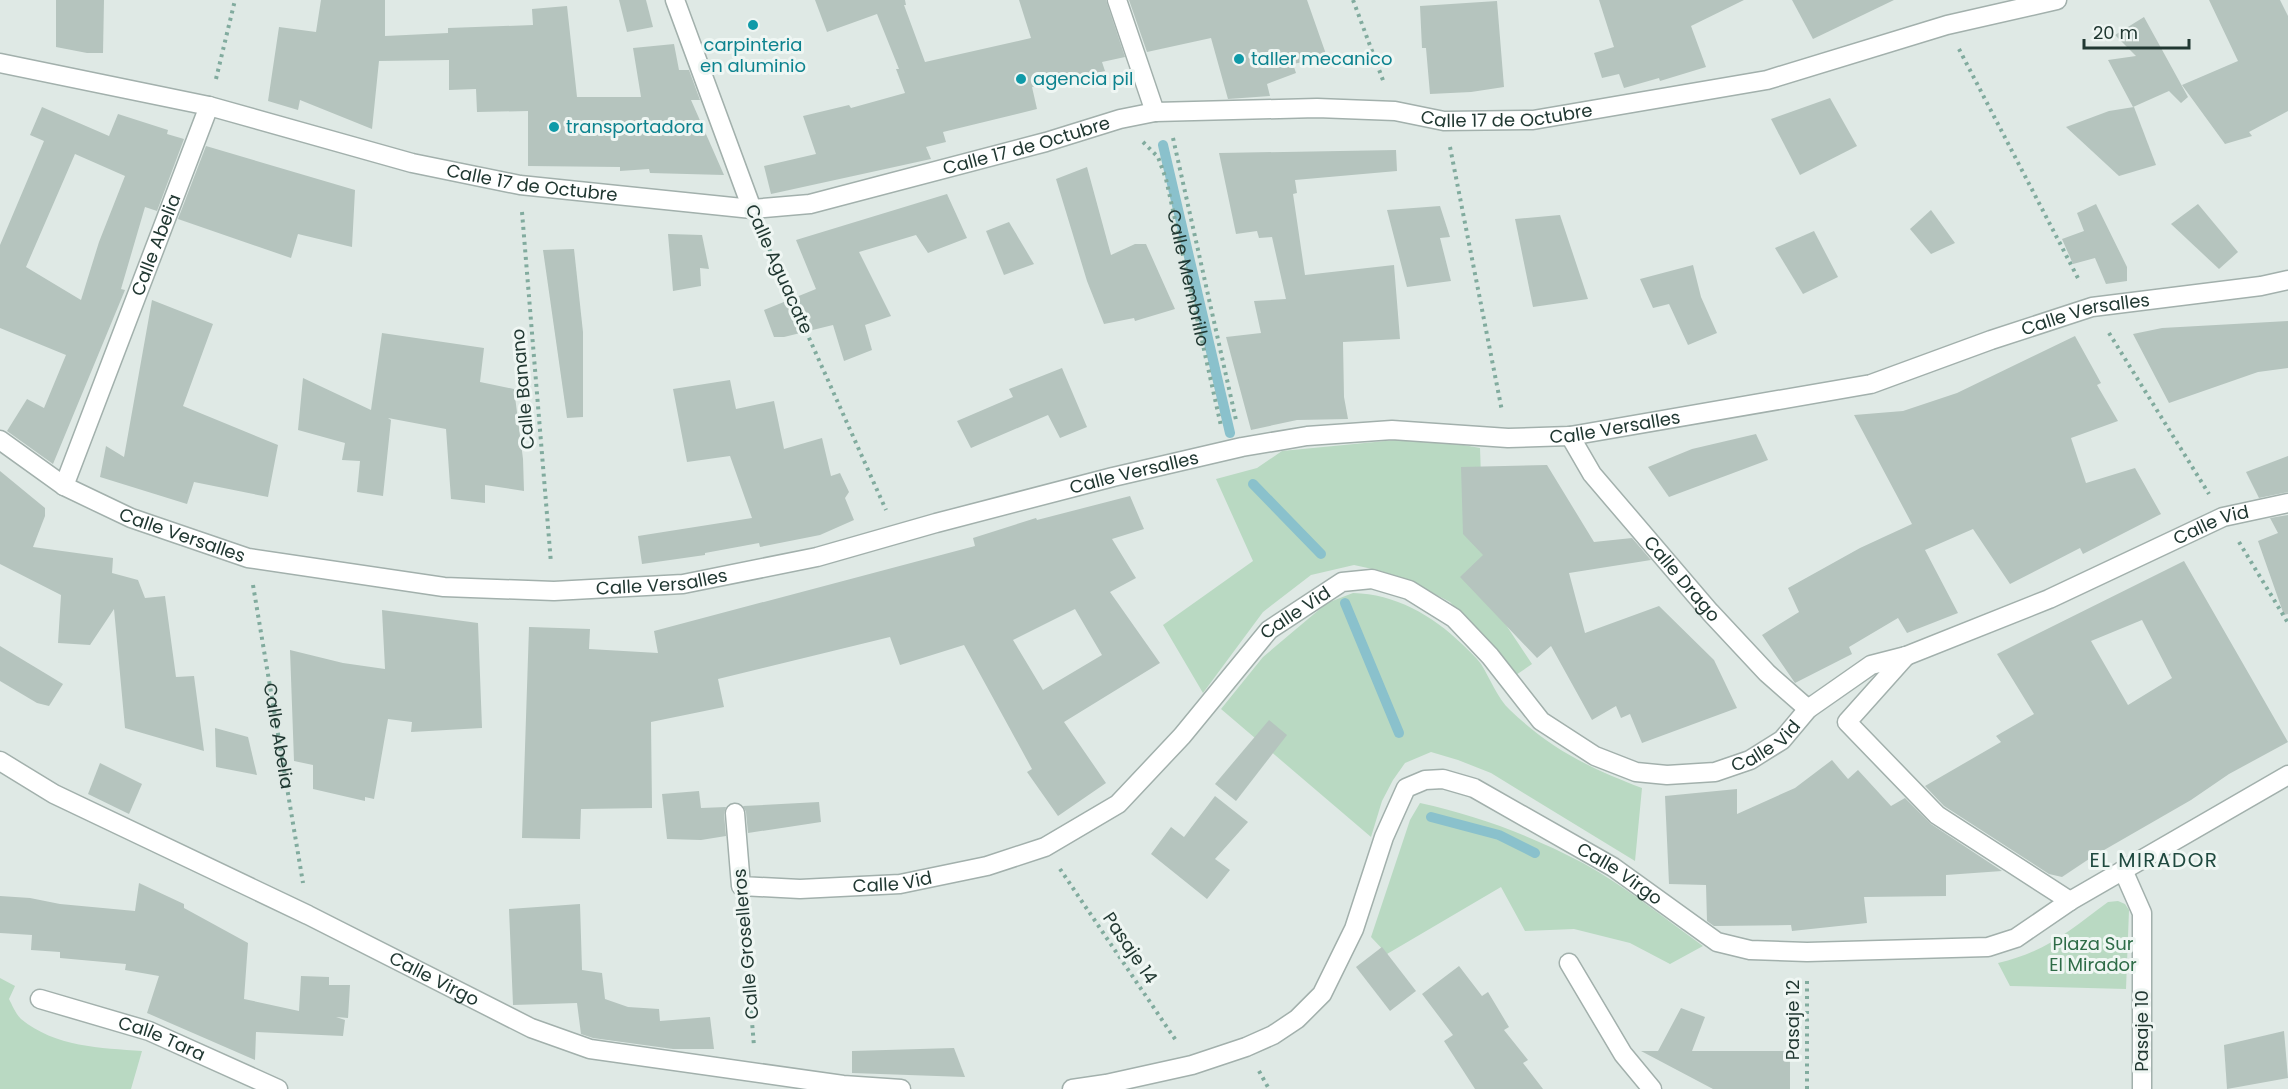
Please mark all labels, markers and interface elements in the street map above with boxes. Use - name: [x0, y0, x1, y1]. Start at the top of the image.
- scale bar: [2084, 12, 2189, 50]
- marker: carpinteria en aluminio: [746, 18, 760, 32]
- text: 20 m: [2093, 20, 2138, 45]
- place label: carpinteria en aluminio: [700, 32, 806, 78]
- place label: taller mecanico: [1251, 46, 1392, 71]
- marker: taller mecanico: [1232, 52, 1246, 66]
- place label: agencia pil: [1033, 66, 1133, 91]
- marker: agencia pil: [1014, 72, 1028, 86]
- street label: Calle 17 de Octubre: [1418, 97, 1594, 133]
- street label: Calle 17 de Octubre: [940, 110, 1113, 181]
- place label: transportadora: [566, 114, 704, 139]
- marker: transportadora: [547, 120, 561, 134]
- street label: Calle 17 de Octubre: [444, 157, 619, 207]
- street label: Calle Abelia: [125, 190, 186, 299]
- street label: Calle Aguacate: [740, 200, 819, 338]
- street label: Calle Membrillo: [1161, 207, 1216, 349]
- street label: Calle Versalles: [2018, 287, 2151, 341]
- street label: Calle Banano: [505, 328, 540, 450]
- street label: Calle Versalles: [1549, 404, 1682, 449]
- street label: Calle Versalles: [1067, 445, 1201, 500]
- street label: Calle Vid: [2169, 499, 2251, 551]
- street label: Calle Versalles: [115, 501, 249, 568]
- street label: Calle Drago: [1638, 530, 1726, 627]
- street label: Calle Versalles: [595, 562, 729, 601]
- street label: Calle Vid: [1254, 580, 1335, 644]
- street label: Calle Abelia: [258, 681, 300, 791]
- street label: Calle Vid: [1728, 714, 1806, 778]
- street label: Calle Virgo: [1572, 836, 1668, 911]
- district label: EL MIRADOR: [2089, 846, 2219, 874]
- street label: Calle Vid: [852, 865, 934, 898]
- street label: Calle Groselleros: [726, 868, 765, 1021]
- street label: Pasaje 14: [1097, 907, 1164, 989]
- park label: Plaza Sur El Mirador: [2049, 931, 2137, 977]
- street label: Calle Virgo: [385, 945, 484, 1012]
- street label: Pasaje 12: [1780, 980, 1805, 1060]
- street label: Pasaje 10: [2129, 990, 2154, 1072]
- street label: Calle Tara: [115, 1010, 209, 1067]

